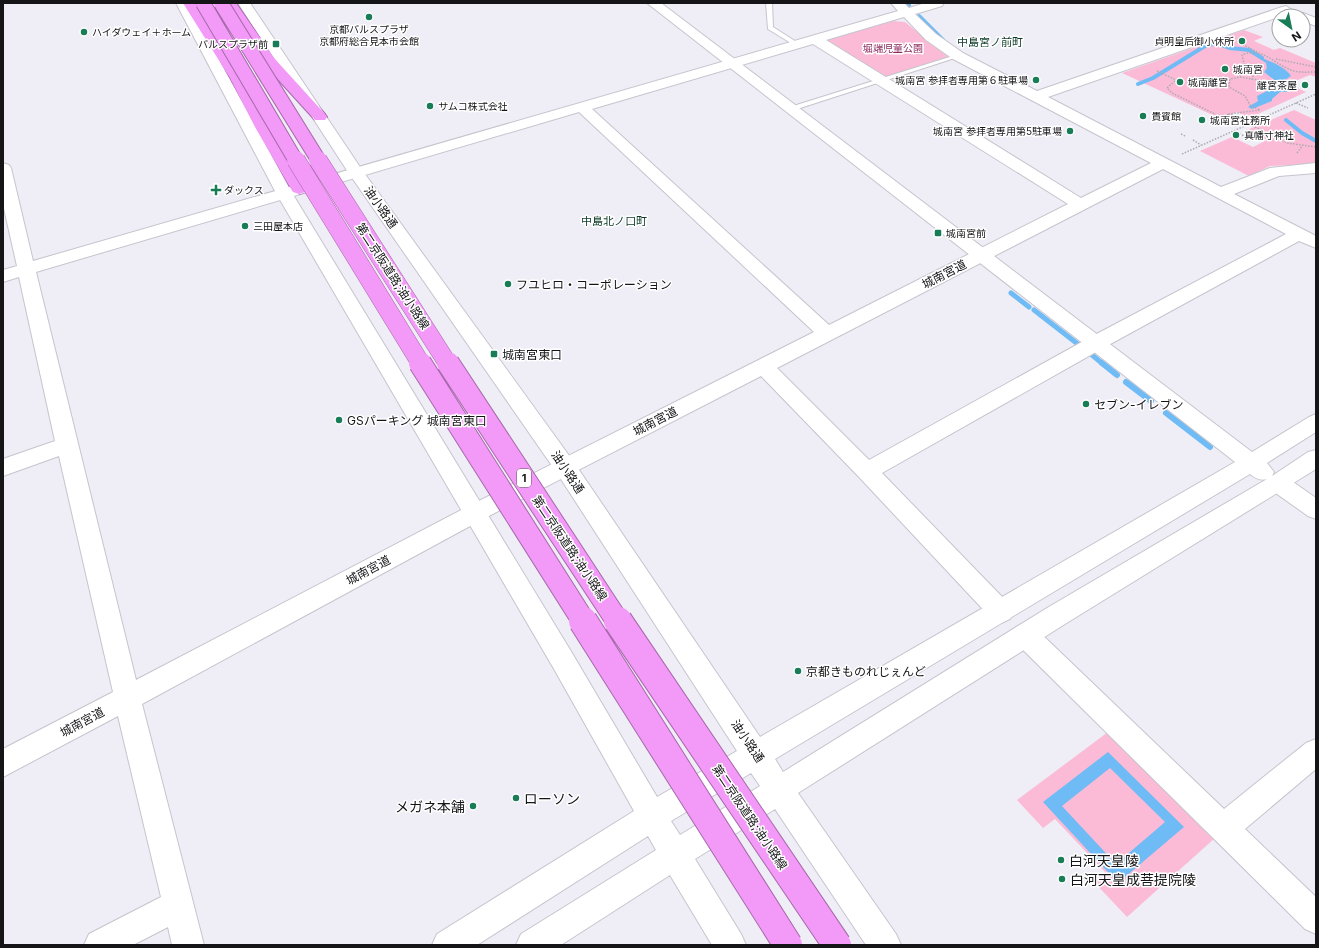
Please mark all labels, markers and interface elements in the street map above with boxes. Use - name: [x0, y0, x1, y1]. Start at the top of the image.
- north arrow: [1271, 8, 1311, 48]
- marker: 京都パルスプラザ 京都府総合見本市会館: [364, 12, 374, 22]
- place label: 京都パルスプラザ 京都府総合見本市会館: [319, 23, 419, 47]
- place label: ハイダウェイ＋ホーム: [92, 26, 191, 38]
- marker: ハイダウェイ＋ホーム: [79, 27, 89, 37]
- text: N: [1289, 28, 1304, 45]
- district label: 中島宮ノ前町: [957, 35, 1023, 49]
- place label: 貞明皇后御小休所: [1154, 35, 1234, 47]
- marker: 貞明皇后御小休所: [1237, 36, 1247, 46]
- place label: パルスプラザ前: [198, 38, 268, 50]
- marker: パルスプラザ前: [271, 39, 281, 49]
- park label: 堀端児童公園: [863, 42, 923, 54]
- place label: 城南宮: [1233, 63, 1263, 75]
- marker: 城南宮: [1220, 64, 1230, 74]
- place label: 城南宮 参拝者専用第６駐車場: [895, 74, 1028, 86]
- marker: 城南宮 参拝者専用第６駐車場: [1031, 75, 1041, 85]
- place label: 城南離宮: [1188, 76, 1228, 88]
- marker: 城南離宮: [1175, 77, 1185, 87]
- place label: 離宮茶屋: [1257, 79, 1297, 91]
- marker: 離宮茶屋: [1300, 80, 1310, 90]
- place label: サムコ株式会社: [438, 100, 508, 112]
- marker: サムコ株式会社: [425, 101, 435, 111]
- place label: 貴賓館: [1151, 110, 1181, 122]
- marker: 貴賓館: [1138, 111, 1148, 121]
- place label: 城南宮社務所: [1210, 114, 1270, 126]
- marker: 城南宮社務所: [1197, 115, 1207, 125]
- place label: 城南宮 参拝者専用第5駐車場: [933, 125, 1062, 137]
- marker: 城南宮 参拝者専用第5駐車場: [1065, 126, 1075, 136]
- place label: 真幡寸神社: [1244, 129, 1294, 141]
- marker: 真幡寸神社: [1231, 130, 1241, 140]
- street label: 油小路通: [361, 183, 401, 231]
- place label: ダックス: [224, 184, 264, 196]
- marker: ダックス: [211, 185, 221, 195]
- district label: 中島北ノ口町: [581, 214, 647, 228]
- place label: 三田屋本店: [253, 220, 303, 232]
- street label: 第二京阪道路;油小路線: [353, 220, 433, 332]
- marker: 三田屋本店: [240, 221, 250, 231]
- place label: 城南宮前: [946, 227, 986, 239]
- marker: 城南宮前: [933, 228, 943, 238]
- street label: 城南宮道: [919, 256, 969, 292]
- place label: フユヒロ・コーポレーション: [516, 277, 672, 292]
- marker: フユヒロ・コーポレーション: [503, 279, 513, 289]
- place label: 城南宮東口: [502, 347, 562, 362]
- marker: 城南宮東口: [489, 349, 499, 359]
- place label: セブン-イレブン: [1094, 397, 1184, 412]
- marker: セブン-イレブン: [1081, 399, 1091, 409]
- street label: 城南宮道: [630, 403, 680, 439]
- place label: GSパーキング 城南宮東口: [347, 413, 487, 428]
- marker: GSパーキング 城南宮東口: [334, 415, 344, 425]
- street label: 油小路通: [548, 448, 588, 496]
- road number: 1: [517, 469, 531, 487]
- street label: 第二京阪道路;油小路線: [529, 493, 611, 603]
- street label: 城南宮道: [343, 552, 393, 588]
- place label: 京都きものれじぇんど: [806, 664, 926, 679]
- marker: 京都きものれじぇんど: [793, 666, 803, 676]
- street label: 城南宮道: [57, 704, 107, 740]
- street label: 油小路通: [728, 717, 768, 765]
- street label: 第二京阪道路;油小路線: [709, 762, 791, 872]
- place label: ローソン: [524, 790, 580, 807]
- marker: ローソン: [511, 793, 521, 803]
- place label: メガネ本舗: [395, 798, 465, 815]
- marker: メガネ本舗: [468, 801, 478, 811]
- place label: 白河天皇陵: [1069, 852, 1139, 869]
- marker: 白河天皇陵: [1056, 855, 1066, 865]
- place label: 白河天皇成菩提院陵: [1070, 871, 1196, 888]
- marker: 白河天皇成菩提院陵: [1057, 874, 1067, 884]

